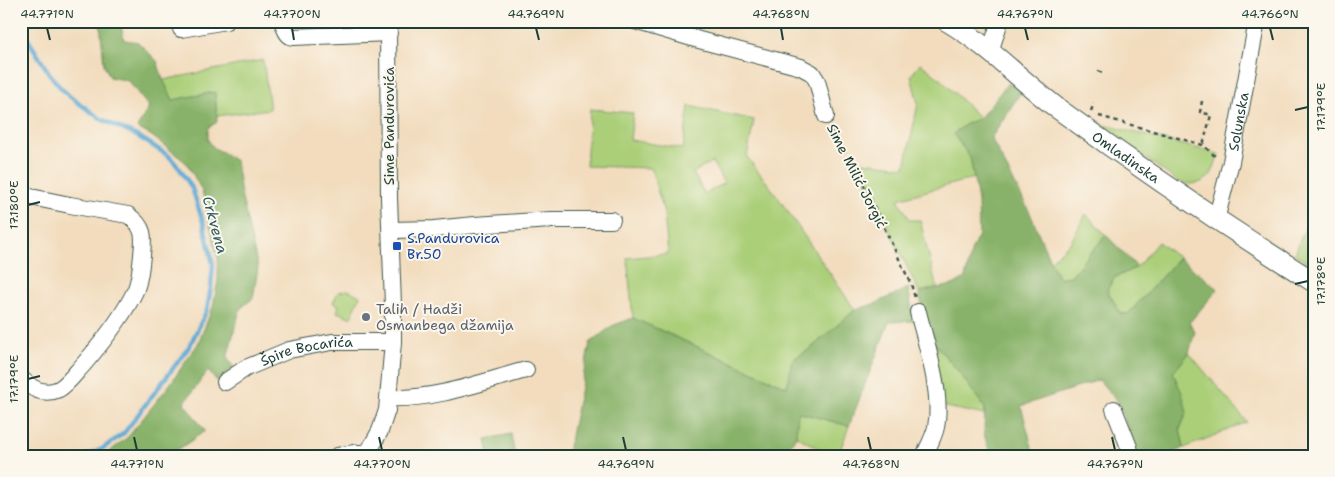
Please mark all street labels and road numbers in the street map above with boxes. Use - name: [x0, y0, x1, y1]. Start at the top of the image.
- street label: Sime Pandurovića: [380, 66, 398, 185]
- street label: Solunska: [1224, 90, 1253, 153]
- street label: Sime Milić Jorgić: [823, 121, 891, 231]
- street label: Omladinska: [1088, 127, 1164, 187]
- street label: Špire Bocarića: [258, 333, 353, 370]

